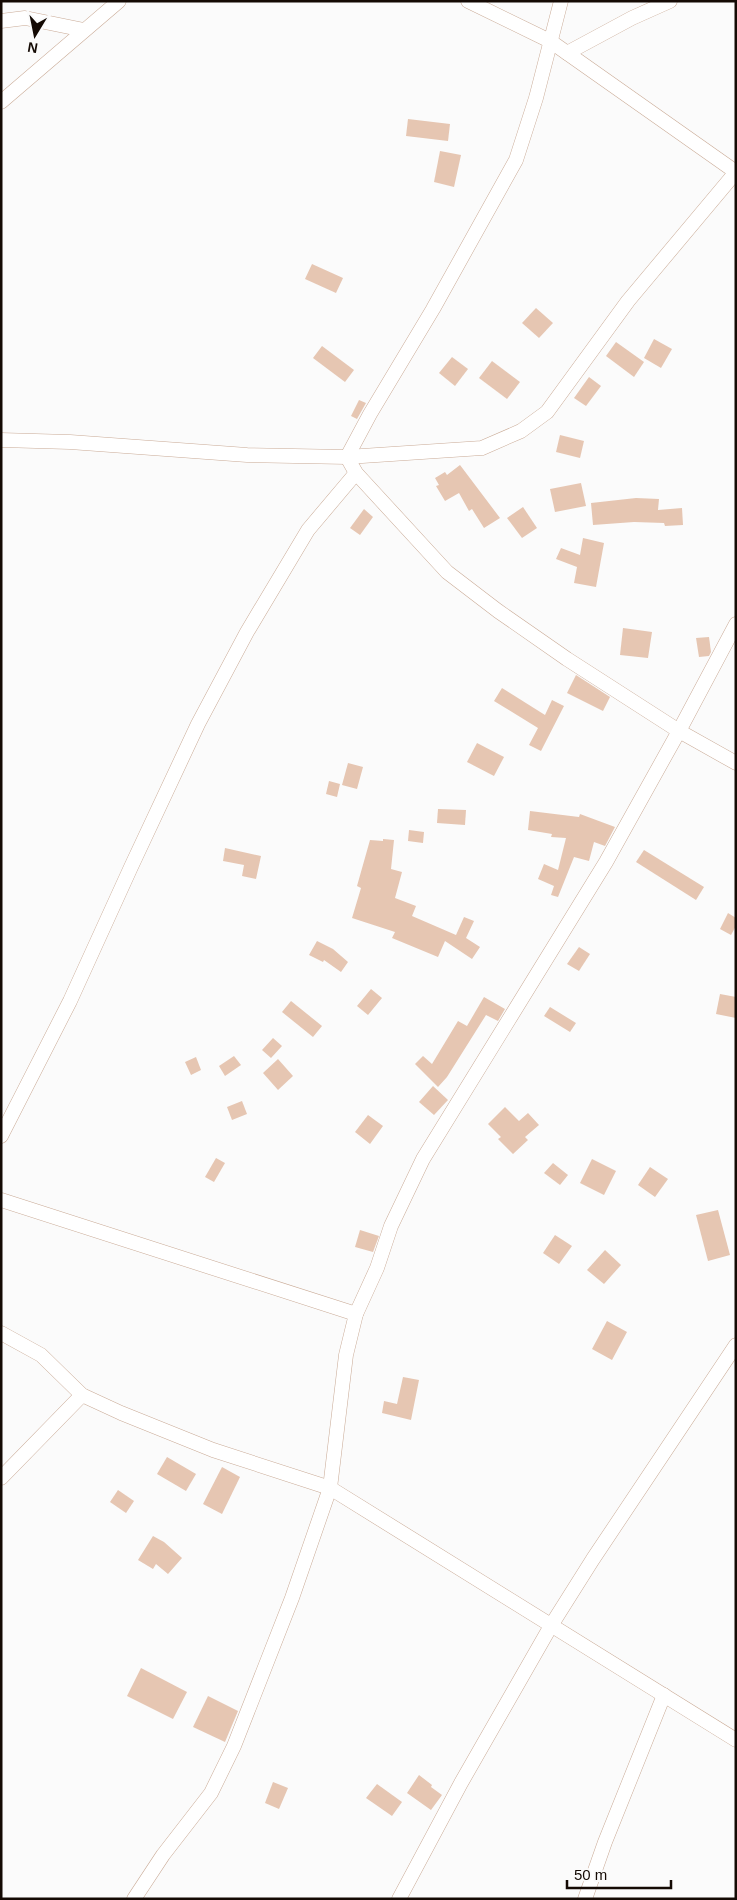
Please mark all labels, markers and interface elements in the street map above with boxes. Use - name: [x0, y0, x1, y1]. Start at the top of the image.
- north arrow: [10, 10, 60, 60]
- text: N: [26, 39, 39, 57]
- scale bar: [567, 1858, 671, 1890]
- text: 50 m: [574, 1866, 607, 1883]

